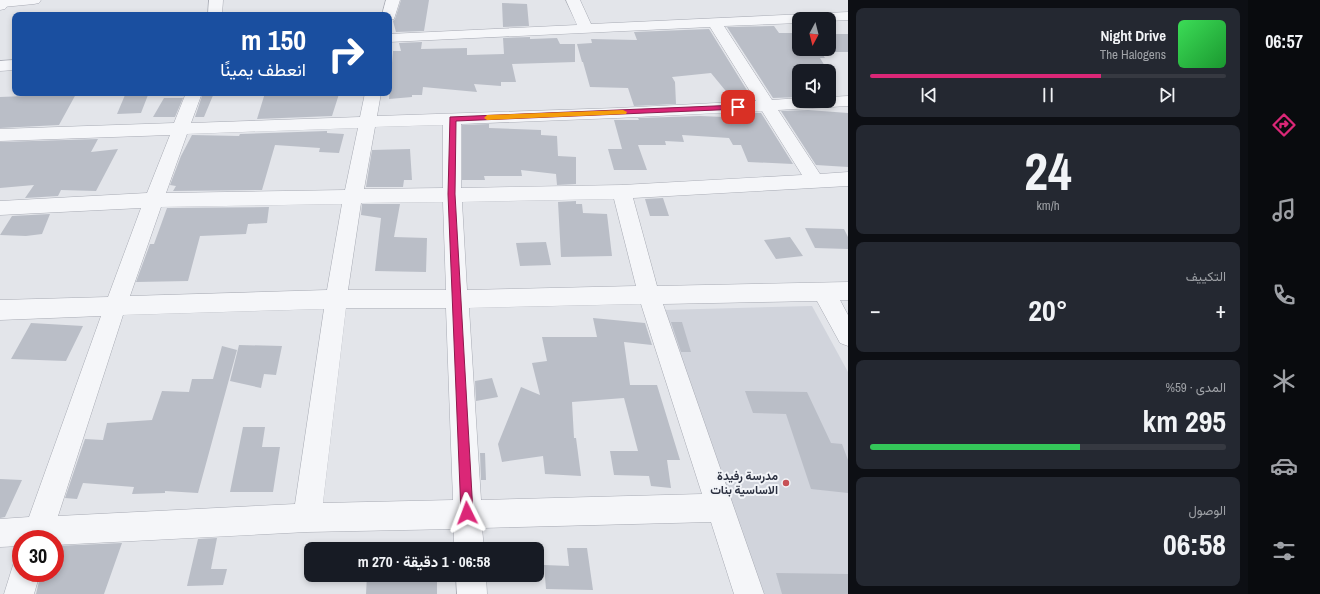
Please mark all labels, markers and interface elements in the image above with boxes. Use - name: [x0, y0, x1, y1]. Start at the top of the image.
- north arrow: [792, 12, 836, 56]
- map controls: [792, 12, 836, 108]
- text: 150 m: [241, 21, 306, 59]
- text: Night Drive: [1100, 25, 1166, 46]
- icon: right: [320, 28, 372, 80]
- text: 06:57: [1265, 29, 1303, 54]
- text: The Halogens: [1100, 46, 1166, 63]
- text: انعطف يمينًا: [220, 57, 306, 82]
- button: sound: [792, 64, 836, 108]
- icon: previous: [918, 84, 940, 106]
- icon: pause: [1037, 84, 1059, 106]
- icon: next: [1156, 84, 1178, 106]
- pin: [721, 90, 755, 124]
- icon: arrive: [727, 96, 749, 118]
- icon: directions: [1270, 111, 1298, 139]
- text: 24: [1024, 136, 1072, 206]
- icon: music: [1270, 196, 1298, 224]
- text: km/h: [1036, 197, 1060, 214]
- text: التكييف: [1186, 268, 1226, 285]
- icon: phone: [1270, 281, 1298, 309]
- text: 20°: [1028, 290, 1068, 330]
- text: −: [870, 295, 881, 325]
- text: +: [1215, 295, 1226, 325]
- icon: climate: [1270, 367, 1298, 395]
- text: المدى · 59%: [1165, 379, 1226, 396]
- text: 295 km: [1143, 401, 1226, 441]
- icon: car: [1270, 452, 1298, 480]
- place label: مدرسة رفيدة الاساسية بنات: [710, 468, 778, 498]
- marker: مدرسة رفيدة الاساسية بنات: [781, 478, 791, 488]
- position arrow: [446, 492, 488, 534]
- text: الوصول: [1188, 502, 1226, 519]
- text: 06:58: [1163, 524, 1226, 564]
- speed limit sign: 30: [12, 530, 64, 582]
- icon: filters: [1270, 537, 1298, 565]
- text: 06:58 · 1 دقيقة · 270 m: [358, 551, 490, 572]

